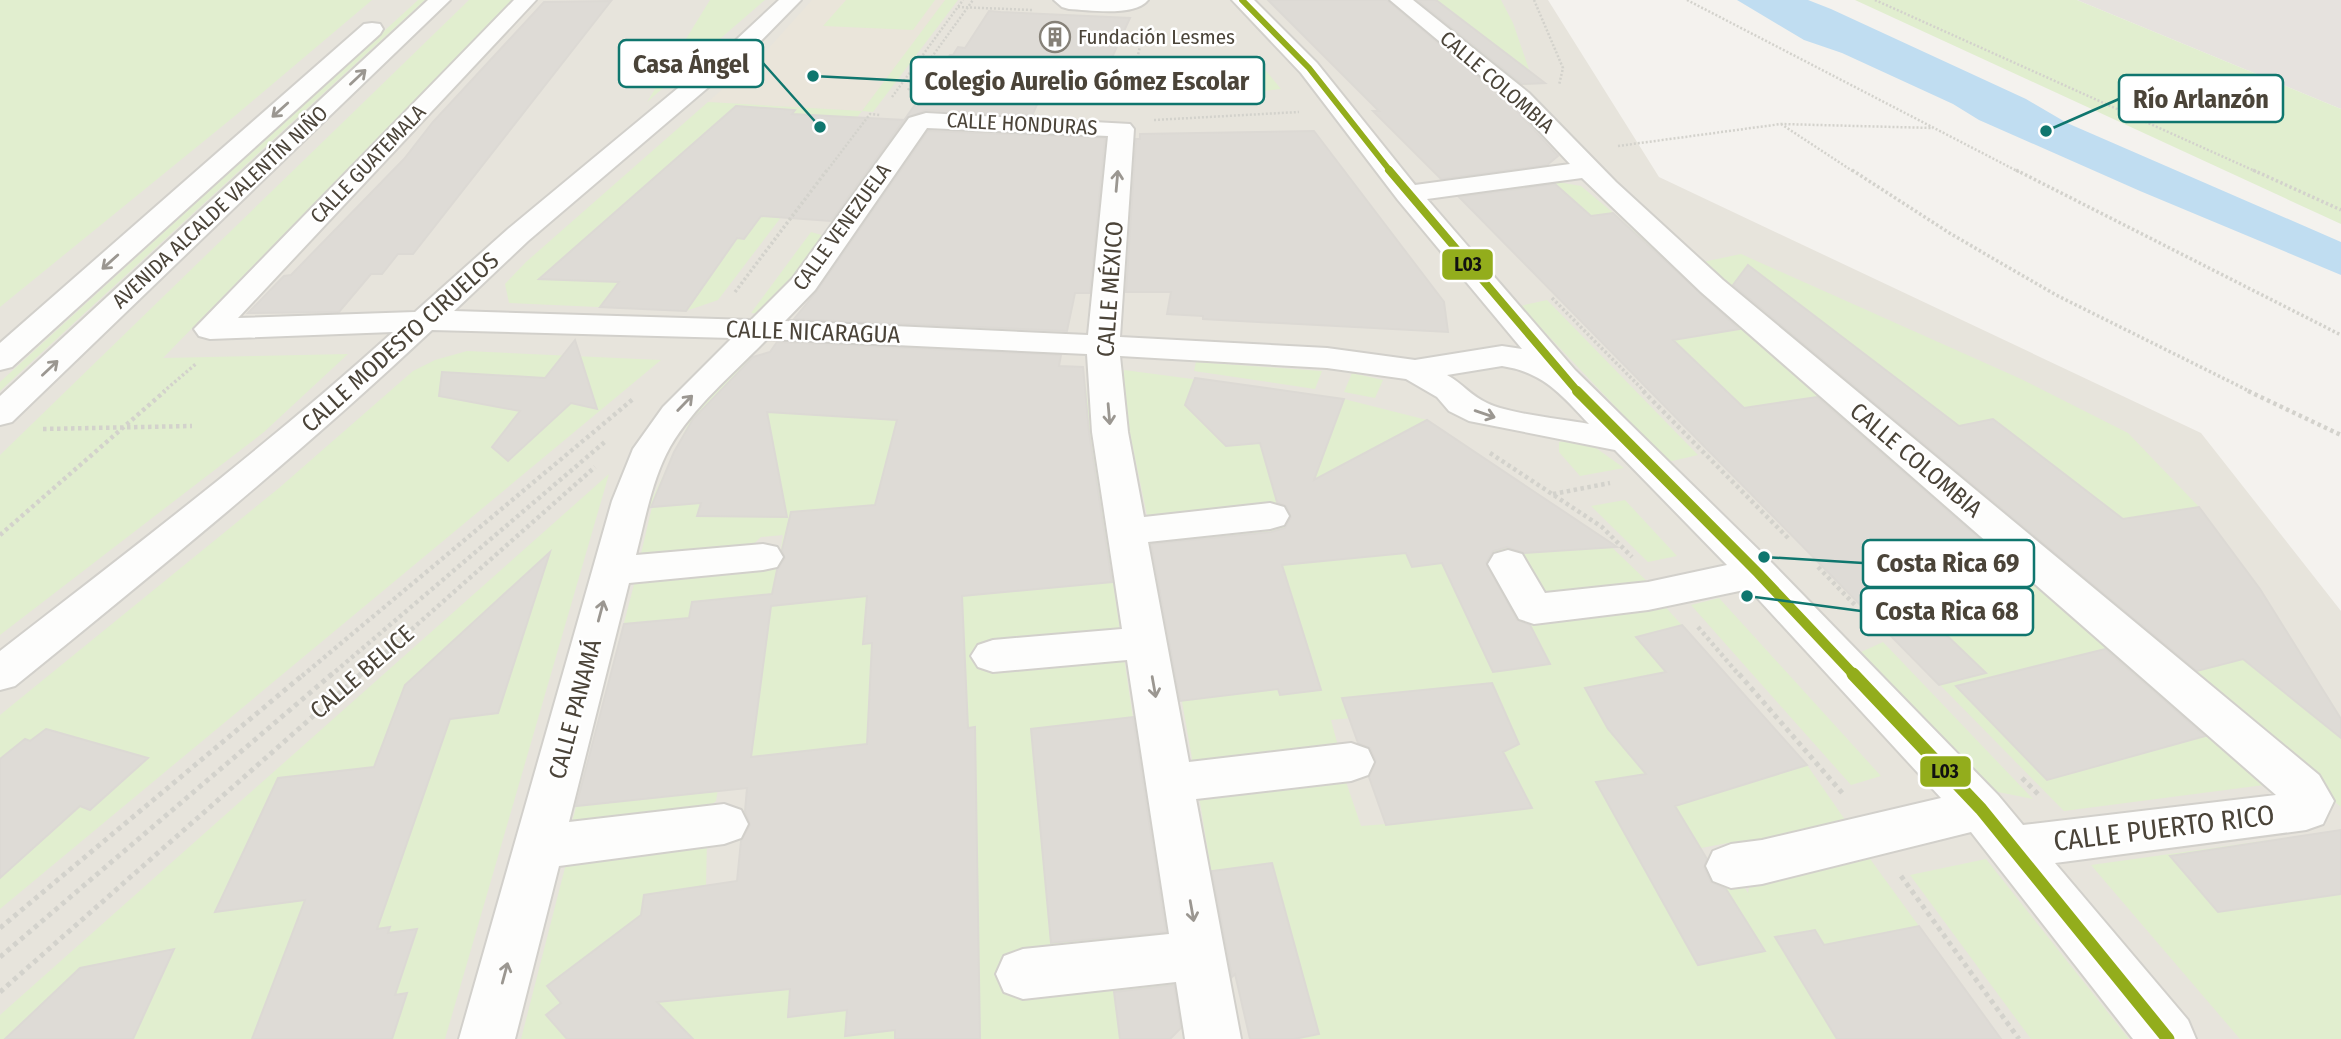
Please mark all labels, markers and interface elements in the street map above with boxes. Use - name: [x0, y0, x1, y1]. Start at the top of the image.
- building icon: Fundación Lesmes: [1038, 20, 1072, 54]
- place label: Fundación Lesmes: [1078, 24, 1235, 50]
- street label: CALLE COLOMBIA: [1435, 25, 1559, 139]
- callout: Casa Ángel: [619, 40, 763, 87]
- text: Casa Ángel: [633, 48, 750, 80]
- callout: Colegio Aurelio Gómez Escolar: [911, 57, 1264, 104]
- text: Colegio Aurelio Gómez Escolar: [925, 66, 1250, 97]
- one-way arrow: [349, 69, 366, 86]
- callout: Río Arlanzón: [2119, 75, 2283, 122]
- text: Río Arlanzón: [2133, 84, 2269, 115]
- street label: CALLE GUATEMALA: [305, 99, 431, 229]
- street label: AVENIDA ALCALDE VALENTÍN NIÑO: [107, 100, 333, 314]
- one-way arrow: [272, 102, 289, 119]
- street label: CALLE HONDURAS: [946, 107, 1098, 141]
- street label: CALLE VENEZUELA: [787, 159, 897, 295]
- one-way arrow: [1111, 170, 1124, 192]
- street label: CALLE MÉXICO: [1090, 220, 1129, 358]
- street label: CALLE MODESTO CIRUELOS: [296, 246, 504, 438]
- line badge: L03: [1441, 248, 1494, 281]
- text: L03: [1454, 253, 1482, 276]
- one-way arrow: [101, 254, 119, 270]
- street label: CALLE NICARAGUA: [725, 315, 901, 349]
- one-way arrow: [41, 360, 59, 376]
- one-way arrow: [677, 395, 694, 412]
- street label: CALLE COLOMBIA: [1844, 397, 1988, 523]
- one-way arrow: [1103, 402, 1116, 425]
- one-way arrow: [1473, 409, 1495, 422]
- callout: Costa Rica 69: [1863, 540, 2034, 587]
- text: Costa Rica 69: [1876, 548, 2020, 579]
- callout: Costa Rica 68: [1861, 588, 2033, 635]
- text: Costa Rica 68: [1875, 596, 2019, 627]
- one-way arrow: [595, 600, 608, 623]
- street label: CALLE BELICE: [305, 620, 419, 724]
- street label: CALLE PANAMÁ: [542, 635, 607, 782]
- one-way arrow: [1148, 675, 1161, 698]
- line badge: L03: [1919, 755, 1972, 788]
- text: L03: [1931, 760, 1959, 783]
- street label: CALLE PUERTO RICO: [2052, 798, 2276, 858]
- one-way arrow: [1186, 899, 1199, 922]
- one-way arrow: [499, 962, 512, 985]

